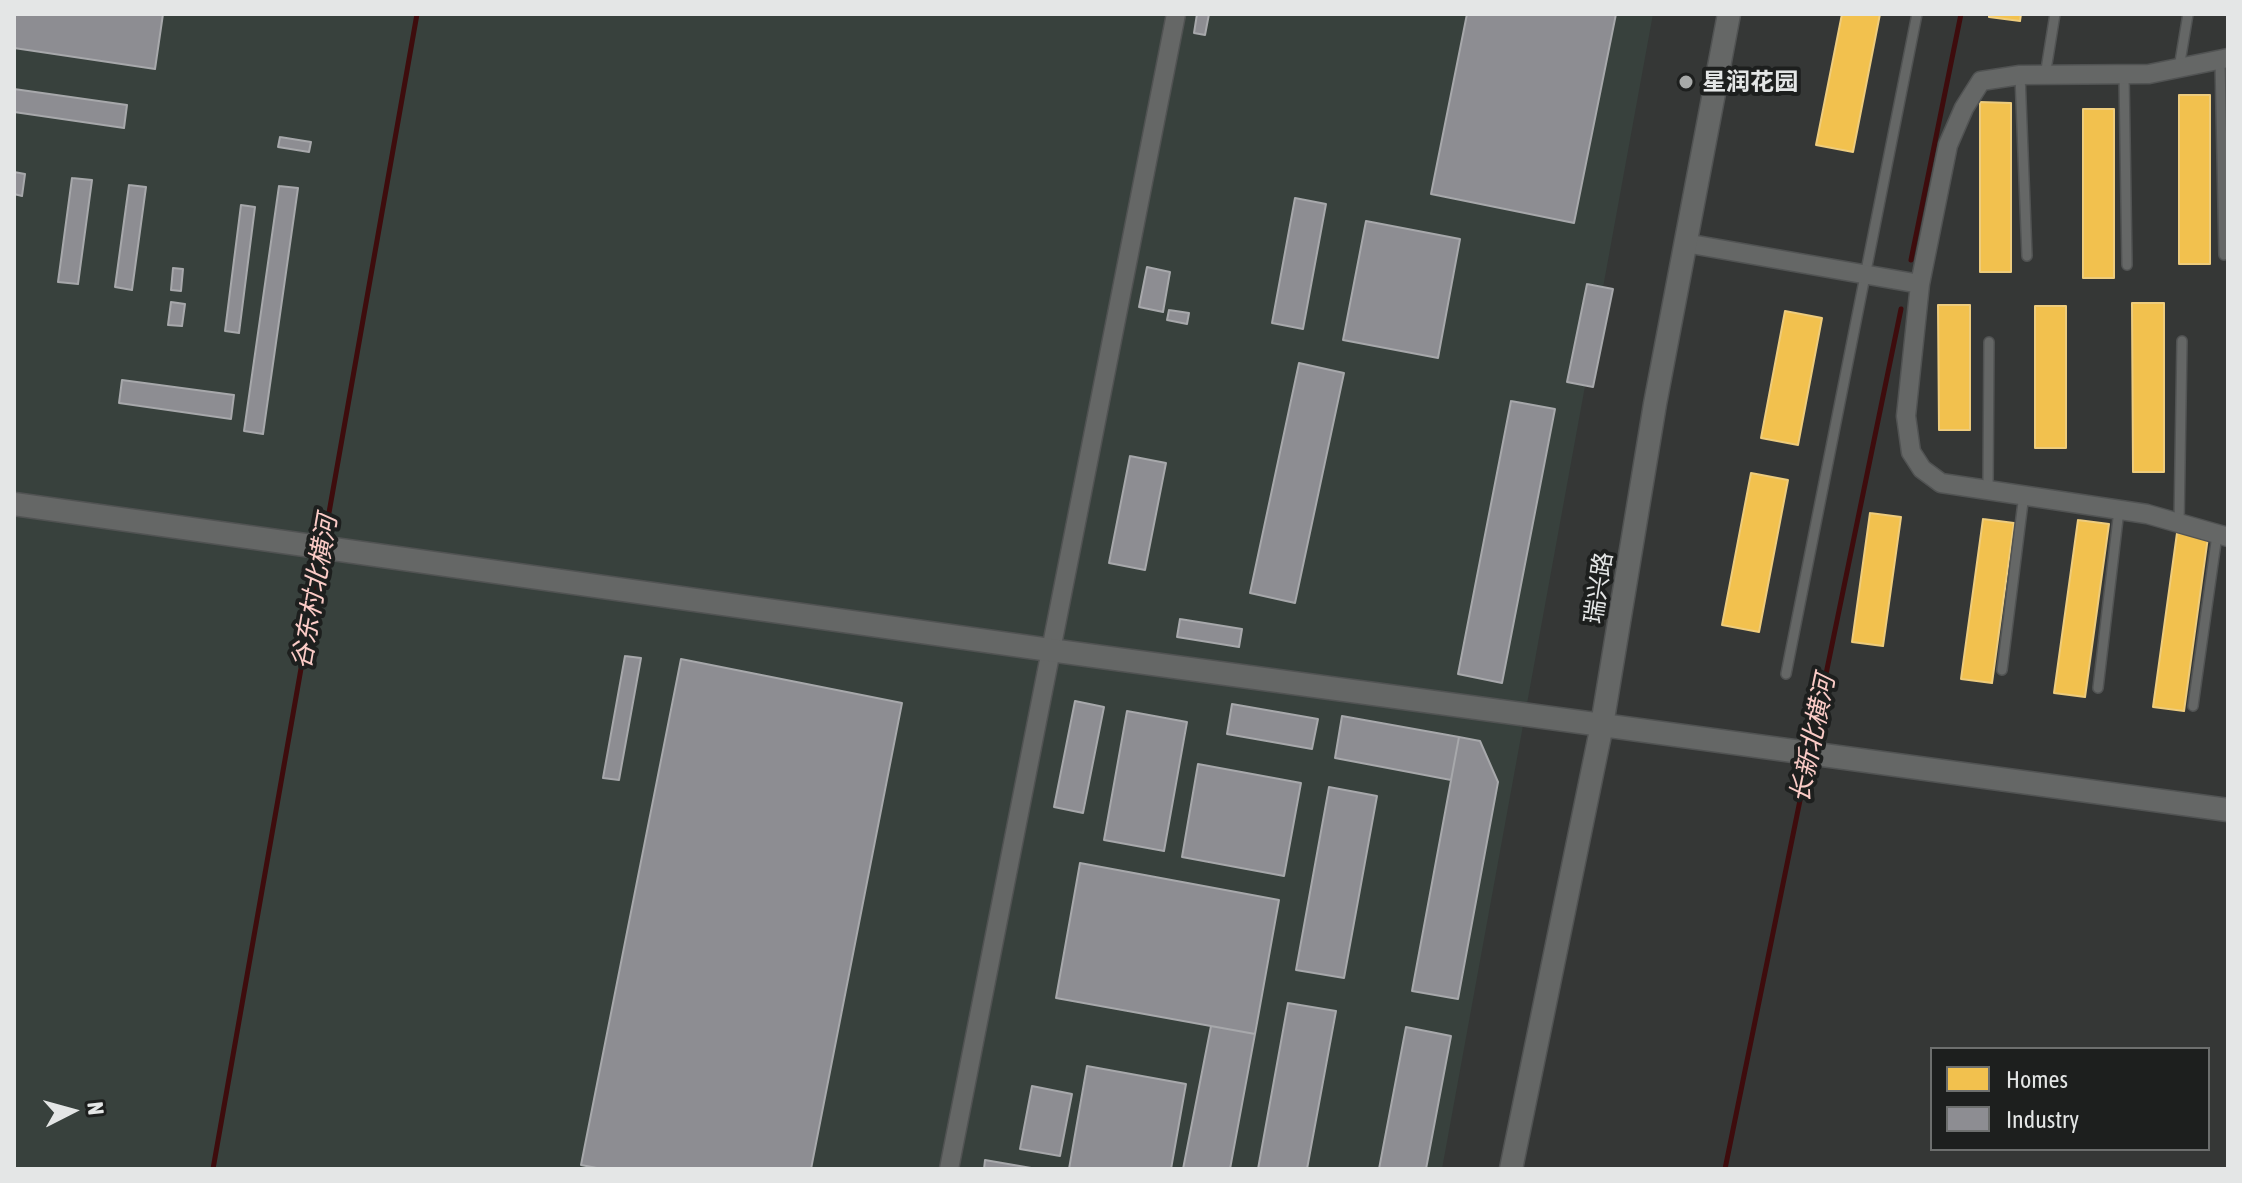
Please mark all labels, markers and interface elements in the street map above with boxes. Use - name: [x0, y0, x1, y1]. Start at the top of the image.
- place label: 星润花园: [1702, 68, 1798, 96]
- marker: 星润花园: [1677, 73, 1695, 91]
- water label: 谷东村北横河: [286, 512, 344, 672]
- street label: 瑞兴路: [1579, 550, 1619, 626]
- water label: 长新北横河: [1784, 672, 1842, 806]
- legend: [1930, 1047, 2210, 1151]
- text: Homes: [2006, 1066, 2068, 1093]
- north arrow: [32, 1071, 112, 1151]
- text: N: [82, 1101, 109, 1116]
- text: Industry: [2006, 1106, 2079, 1133]

